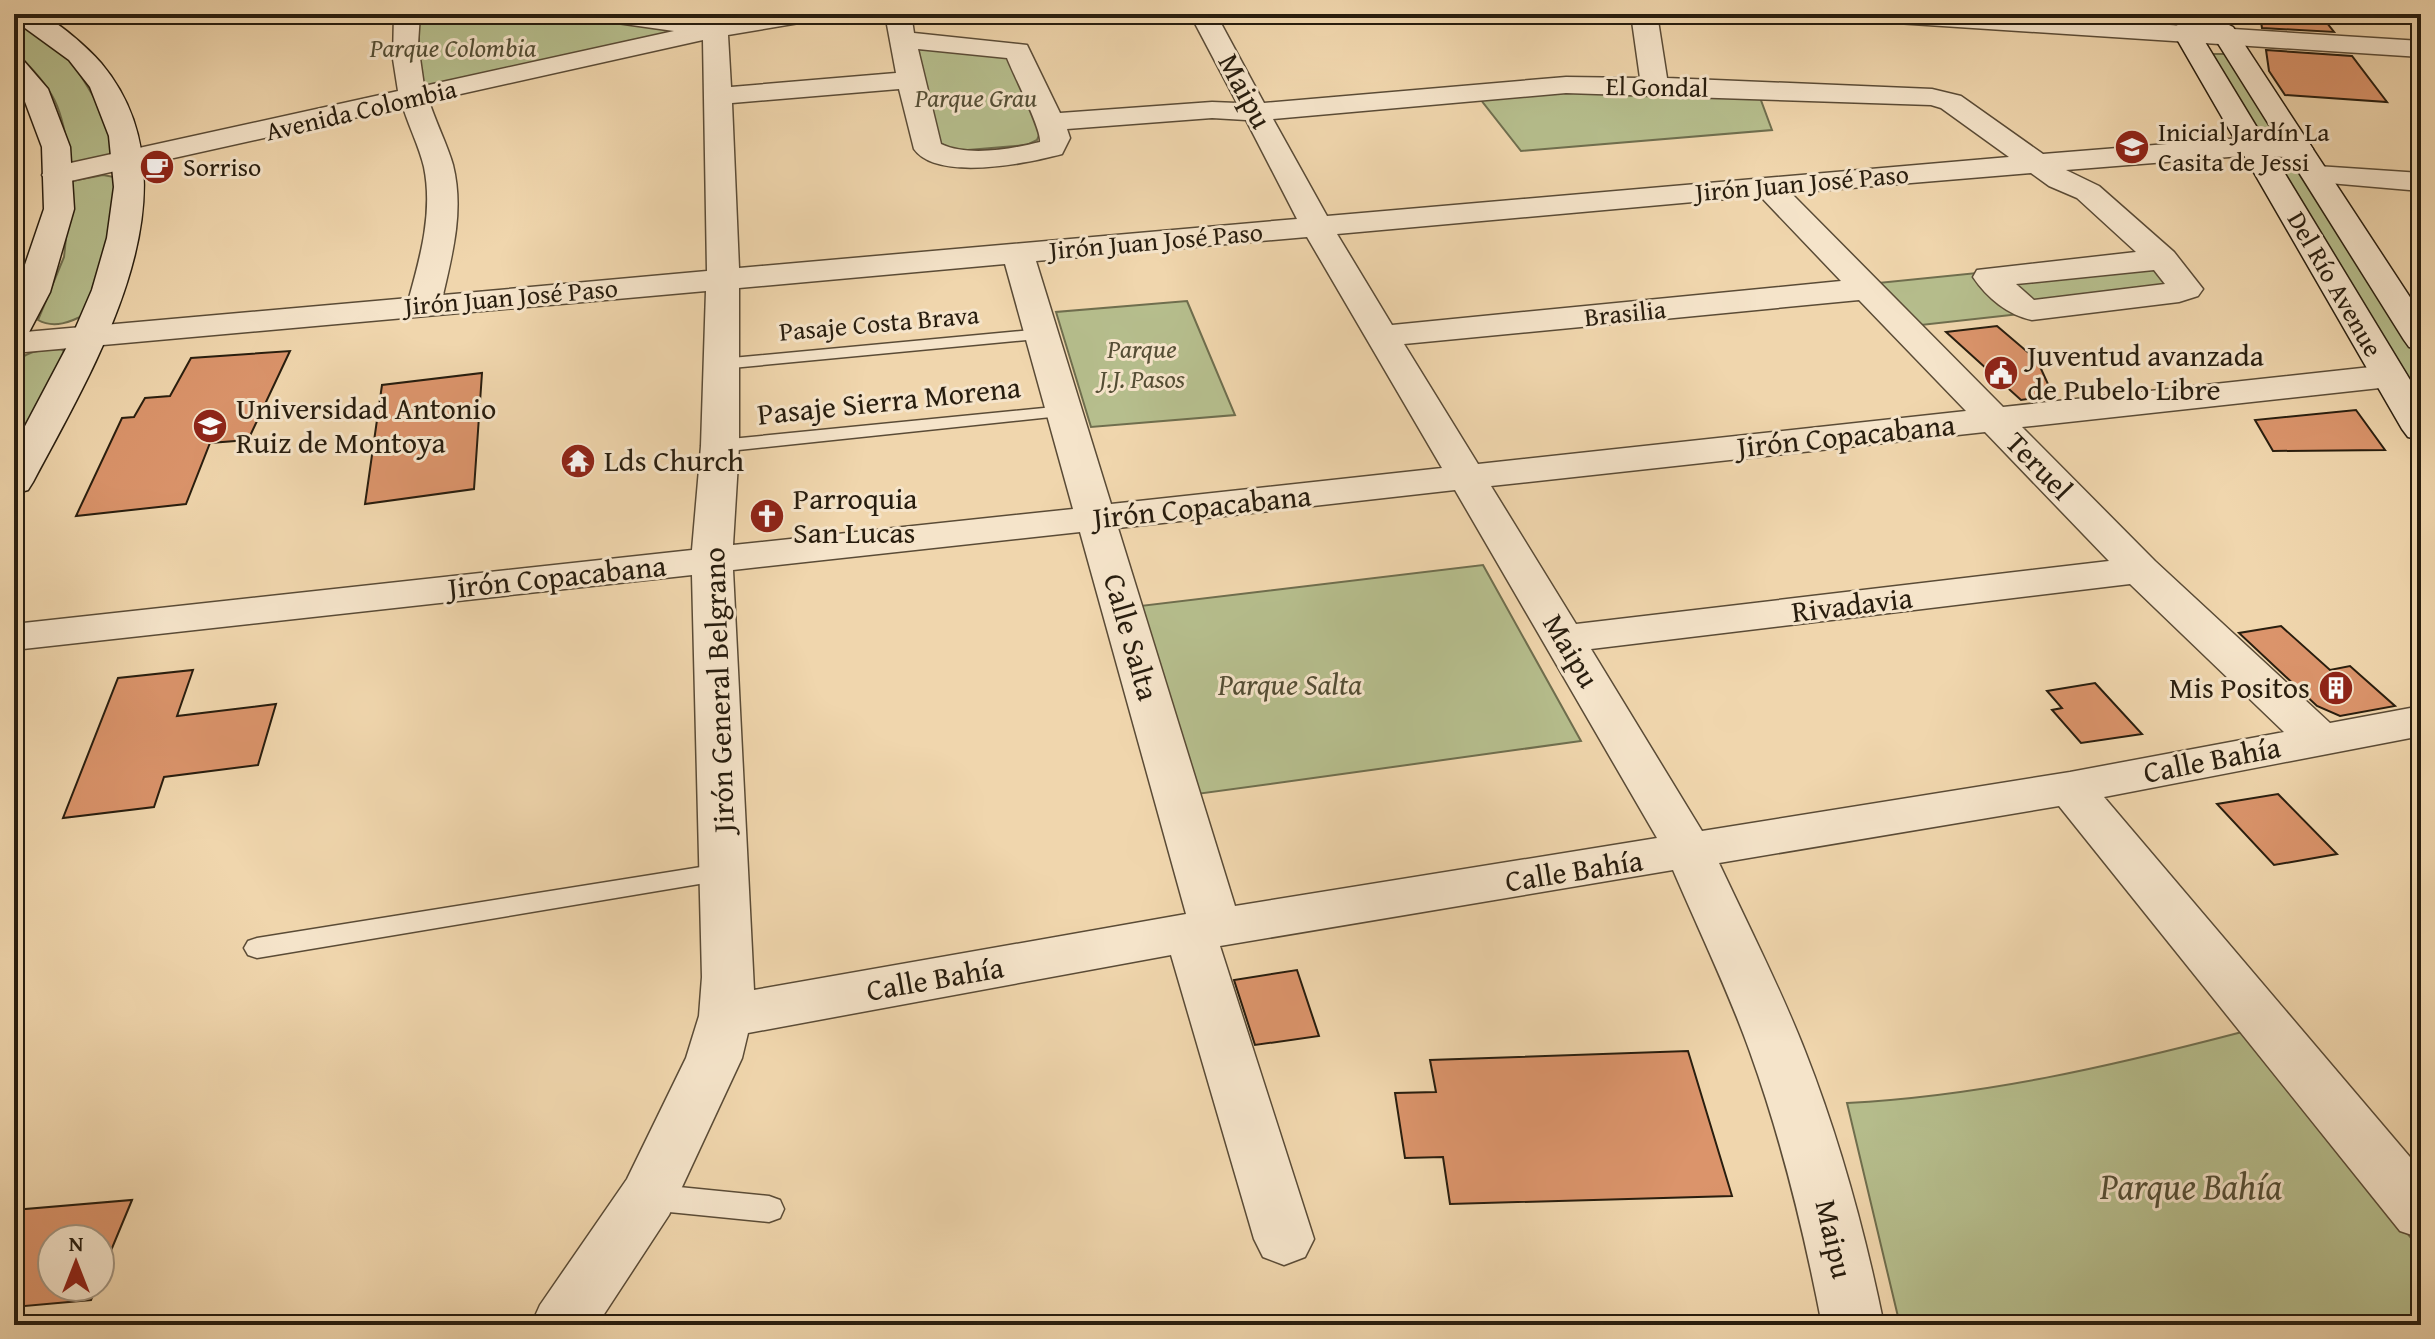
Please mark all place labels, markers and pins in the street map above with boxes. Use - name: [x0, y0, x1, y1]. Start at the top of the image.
- place label: Inicial Jardín La Casita de Jessi: [2158, 112, 2330, 181]
- school or university icon: Inicial Jardín La Casita de Jessi: [2113, 128, 2151, 166]
- place label: Sorriso: [183, 147, 261, 186]
- cafe icon: Sorriso: [138, 148, 176, 186]
- place label: Juventud avanzada de Pubelo Libre: [2023, 333, 2264, 411]
- public building icon: Juventud avanzada de Pubelo Libre: [1982, 354, 2020, 392]
- place label: Universidad Antonio Ruiz de Montoya: [236, 386, 496, 464]
- school or university icon: Universidad Antonio Ruiz de Montoya: [191, 407, 229, 445]
- place label: Lds Church: [604, 438, 744, 482]
- temple icon: Lds Church: [559, 442, 597, 480]
- place label: Parroquia San Lucas: [793, 476, 918, 554]
- church icon: Parroquia San Lucas: [748, 497, 786, 535]
- place label: Mis Positos: [2169, 665, 2310, 709]
- building icon: Mis Positos: [2317, 669, 2355, 707]

